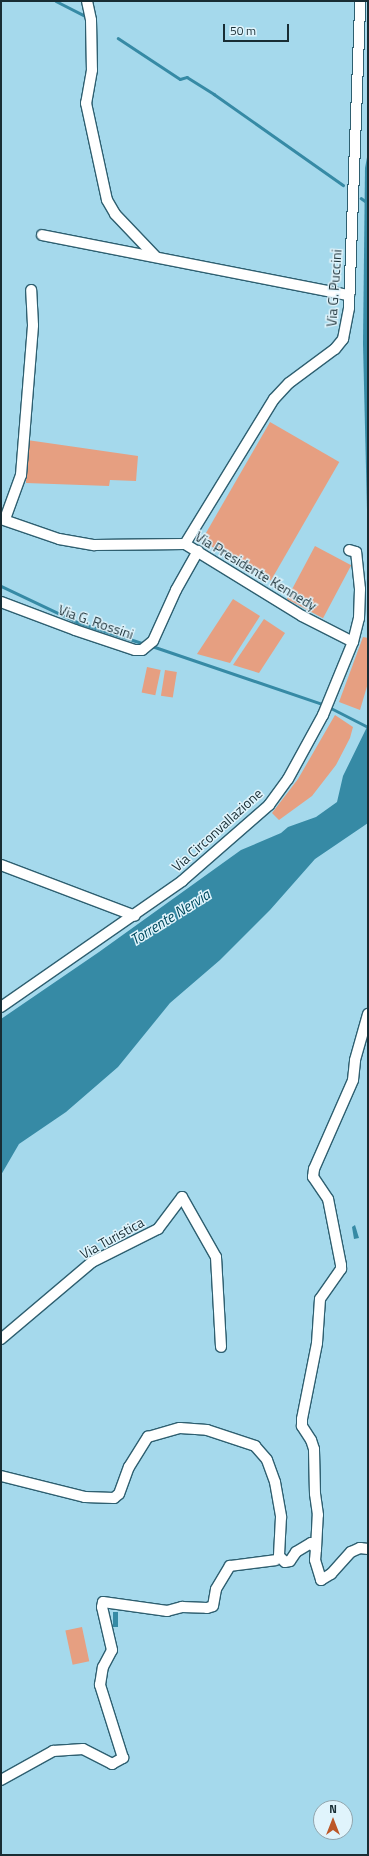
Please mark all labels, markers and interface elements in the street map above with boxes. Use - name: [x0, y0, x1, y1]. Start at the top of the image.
- scale bar: [225, 16, 291, 42]
- text: 50 m: [230, 21, 256, 40]
- street label: Via G. Puccini: [323, 249, 345, 327]
- street label: Via Presidente Kennedy: [192, 528, 320, 614]
- street label: Via G. Rossini: [56, 601, 136, 643]
- street label: Via Circonvallazione: [168, 785, 266, 875]
- water label: Torrente Nervia: [127, 885, 213, 949]
- street label: Via Turistica: [77, 1214, 147, 1262]
- north arrow: [313, 1800, 353, 1840]
- text: N: [329, 1801, 337, 1817]

